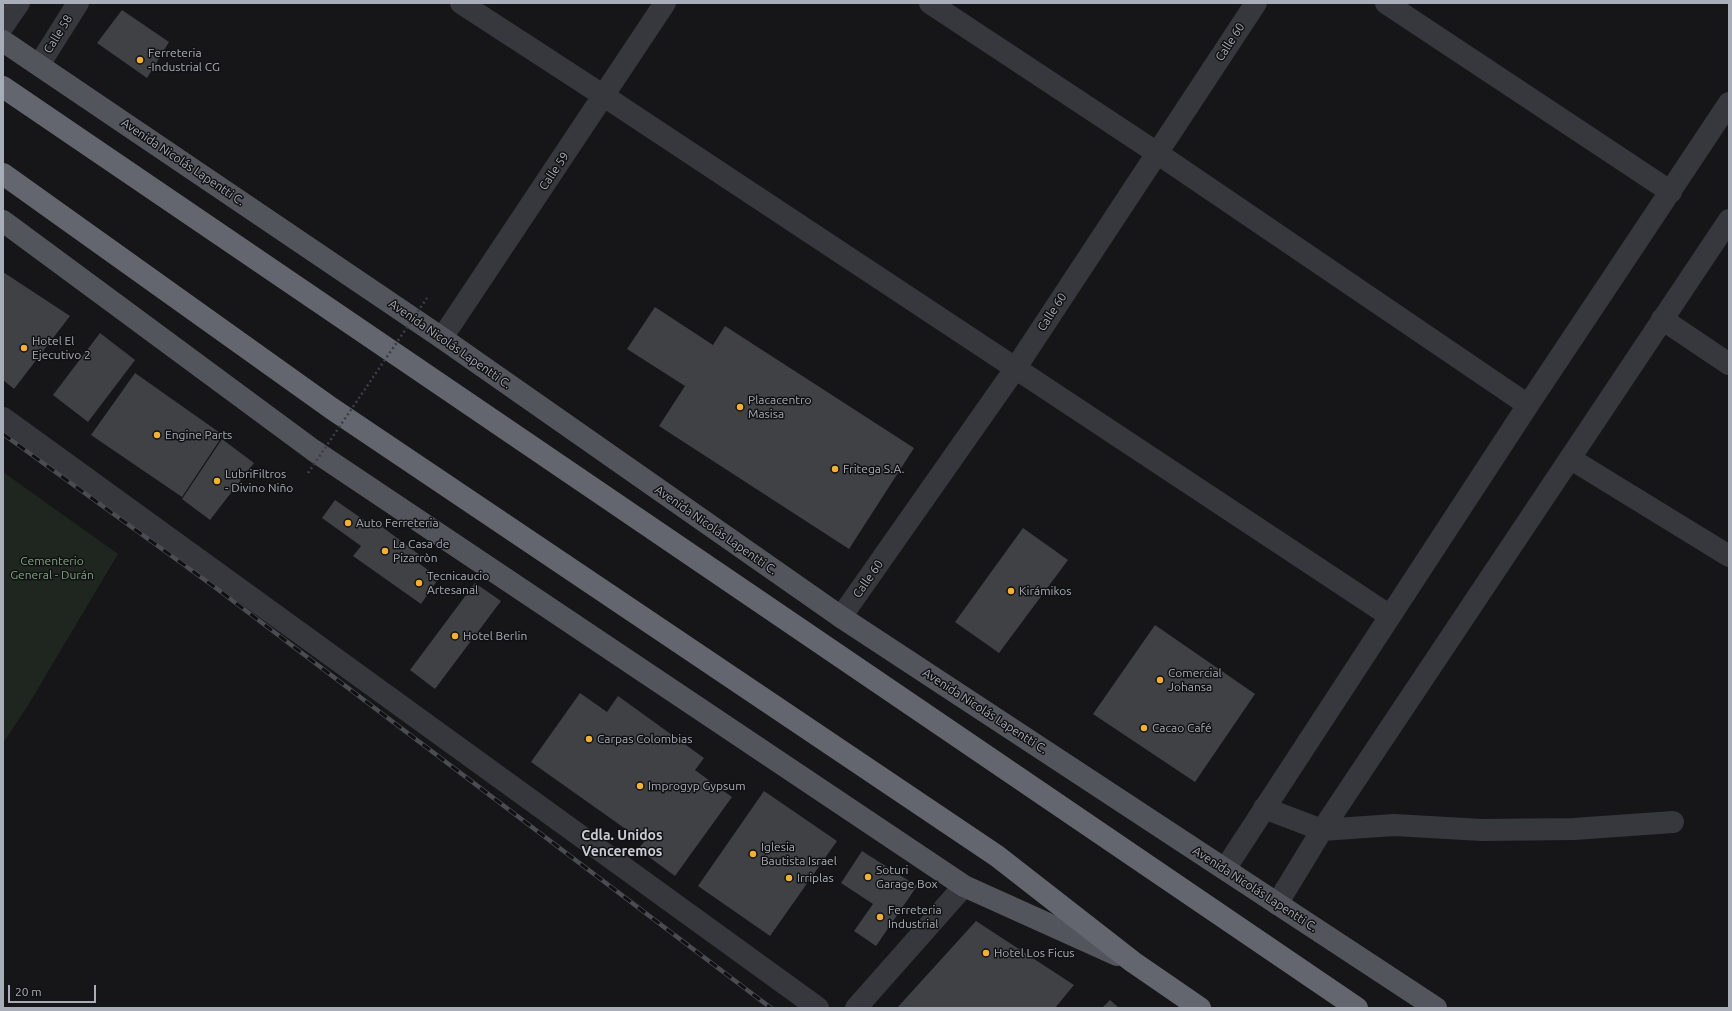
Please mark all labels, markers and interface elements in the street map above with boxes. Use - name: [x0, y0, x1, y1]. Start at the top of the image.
- street label: Calle 58: [41, 12, 75, 56]
- street label: Calle 60: [1212, 20, 1248, 64]
- place label: Ferreteria -Industrial CG: [148, 46, 220, 74]
- marker: Ferreteria -Industrial CG: [135, 55, 145, 65]
- street label: Avenida Nicolás Lapentti C.: [119, 115, 247, 209]
- street label: Calle 59: [536, 149, 572, 193]
- street label: Calle 60: [1034, 290, 1070, 334]
- street label: Avenida Nicolás Lapentti C.: [386, 296, 514, 392]
- place label: Hotel El Ejecutivo 2: [32, 334, 91, 362]
- marker: Hotel El Ejecutivo 2: [19, 343, 29, 353]
- place label: Placacentro Masisa: [748, 393, 812, 421]
- marker: Placacentro Masisa: [735, 402, 745, 412]
- place label: Engine Parts: [165, 428, 232, 442]
- marker: Engine Parts: [152, 430, 162, 440]
- place label: Fritega S.A.: [843, 462, 904, 476]
- marker: Fritega S.A.: [830, 464, 840, 474]
- place label: LubriFiltros - Divino Niño: [225, 467, 293, 495]
- marker: LubriFiltros - Divino Niño: [212, 476, 222, 486]
- street label: Avenida Nicolás Lapentti C.: [652, 482, 780, 578]
- place label: Auto Ferreteria: [356, 516, 439, 530]
- marker: Auto Ferreteria: [343, 518, 353, 528]
- place label: La Casa de Pizarròn: [393, 537, 449, 565]
- marker: La Casa de Pizarròn: [380, 546, 390, 556]
- park label: Cementerio General - Durán: [10, 554, 94, 582]
- street label: Calle 60: [850, 557, 886, 601]
- place label: Tecnicaucio Artesanal: [427, 569, 489, 597]
- marker: Tecnicaucio Artesanal: [414, 578, 424, 588]
- place label: Kirámikos: [1019, 584, 1071, 598]
- marker: Kirámikos: [1006, 586, 1016, 596]
- place label: Hotel Berlin: [463, 629, 527, 643]
- marker: Hotel Berlin: [450, 631, 460, 641]
- street label: Avenida Nicolás Lapentti C.: [920, 665, 1050, 757]
- place label: Comercial Johansa: [1168, 666, 1222, 694]
- marker: Comercial Johansa: [1155, 675, 1165, 685]
- place label: Cacao Café: [1152, 721, 1212, 735]
- marker: Cacao Café: [1139, 723, 1149, 733]
- place label: Carpas Colombias: [597, 732, 692, 746]
- marker: Carpas Colombias: [584, 734, 594, 744]
- place label: Improgyp Gypsum: [648, 779, 746, 793]
- marker: Improgyp Gypsum: [635, 781, 645, 791]
- district label: Cdla. Unidos Venceremos: [581, 827, 663, 860]
- place label: Iglesia Bautista Israel: [761, 840, 837, 868]
- street label: Avenida Nicolás Lapentti C.: [1190, 843, 1320, 935]
- marker: Iglesia Bautista Israel: [748, 849, 758, 859]
- place label: Soturi Garage Box: [876, 863, 938, 891]
- place label: Irriplas: [797, 871, 834, 885]
- marker: Soturi Garage Box: [863, 872, 873, 882]
- marker: Irriplas: [784, 873, 794, 883]
- place label: Ferreteria Industrial: [888, 903, 942, 931]
- marker: Ferreteria Industrial: [875, 912, 885, 922]
- place label: Hotel Los Ficus: [994, 946, 1075, 960]
- marker: Hotel Los Ficus: [981, 948, 991, 958]
- scale bar: [10, 977, 98, 1003]
- text: 20 m: [15, 985, 42, 998]

